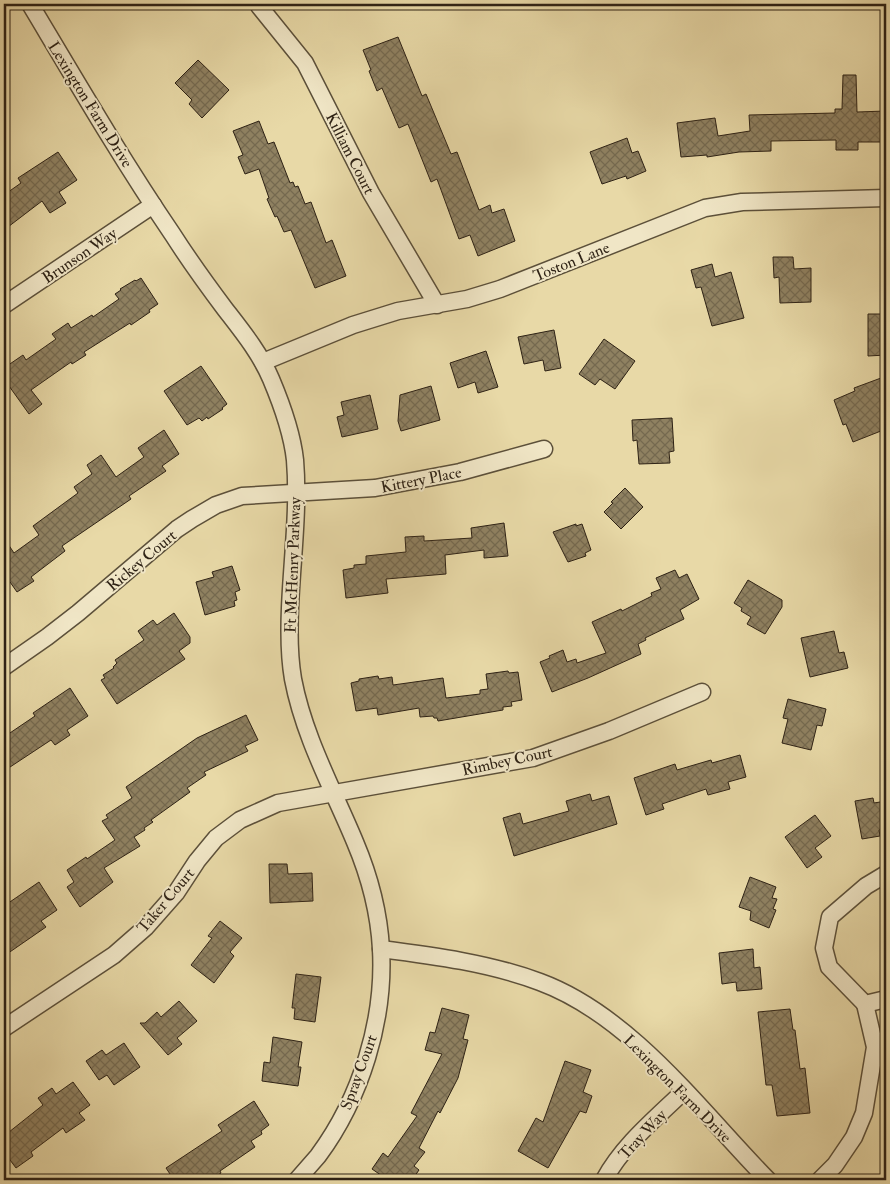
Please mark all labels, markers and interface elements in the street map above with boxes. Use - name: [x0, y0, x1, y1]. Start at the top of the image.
- street label: Lexington Farm Drive: [43, 38, 137, 171]
- street label: Killiam Court: [321, 109, 379, 198]
- street label: Brunson Way: [38, 223, 122, 288]
- street label: Toston Lane: [530, 237, 613, 286]
- street label: Kittery Place: [379, 462, 464, 498]
- street label: Ft McHenry Parkway: [281, 496, 305, 633]
- street label: Rickey Court: [102, 526, 181, 596]
- street label: Rimbey Court: [460, 742, 554, 780]
- street label: Taker Court: [133, 864, 199, 937]
- street label: Lexington Farm Drive: [619, 1030, 736, 1147]
- street label: Spray Court: [336, 1032, 383, 1113]
- street label: Tray Way: [615, 1105, 672, 1164]

